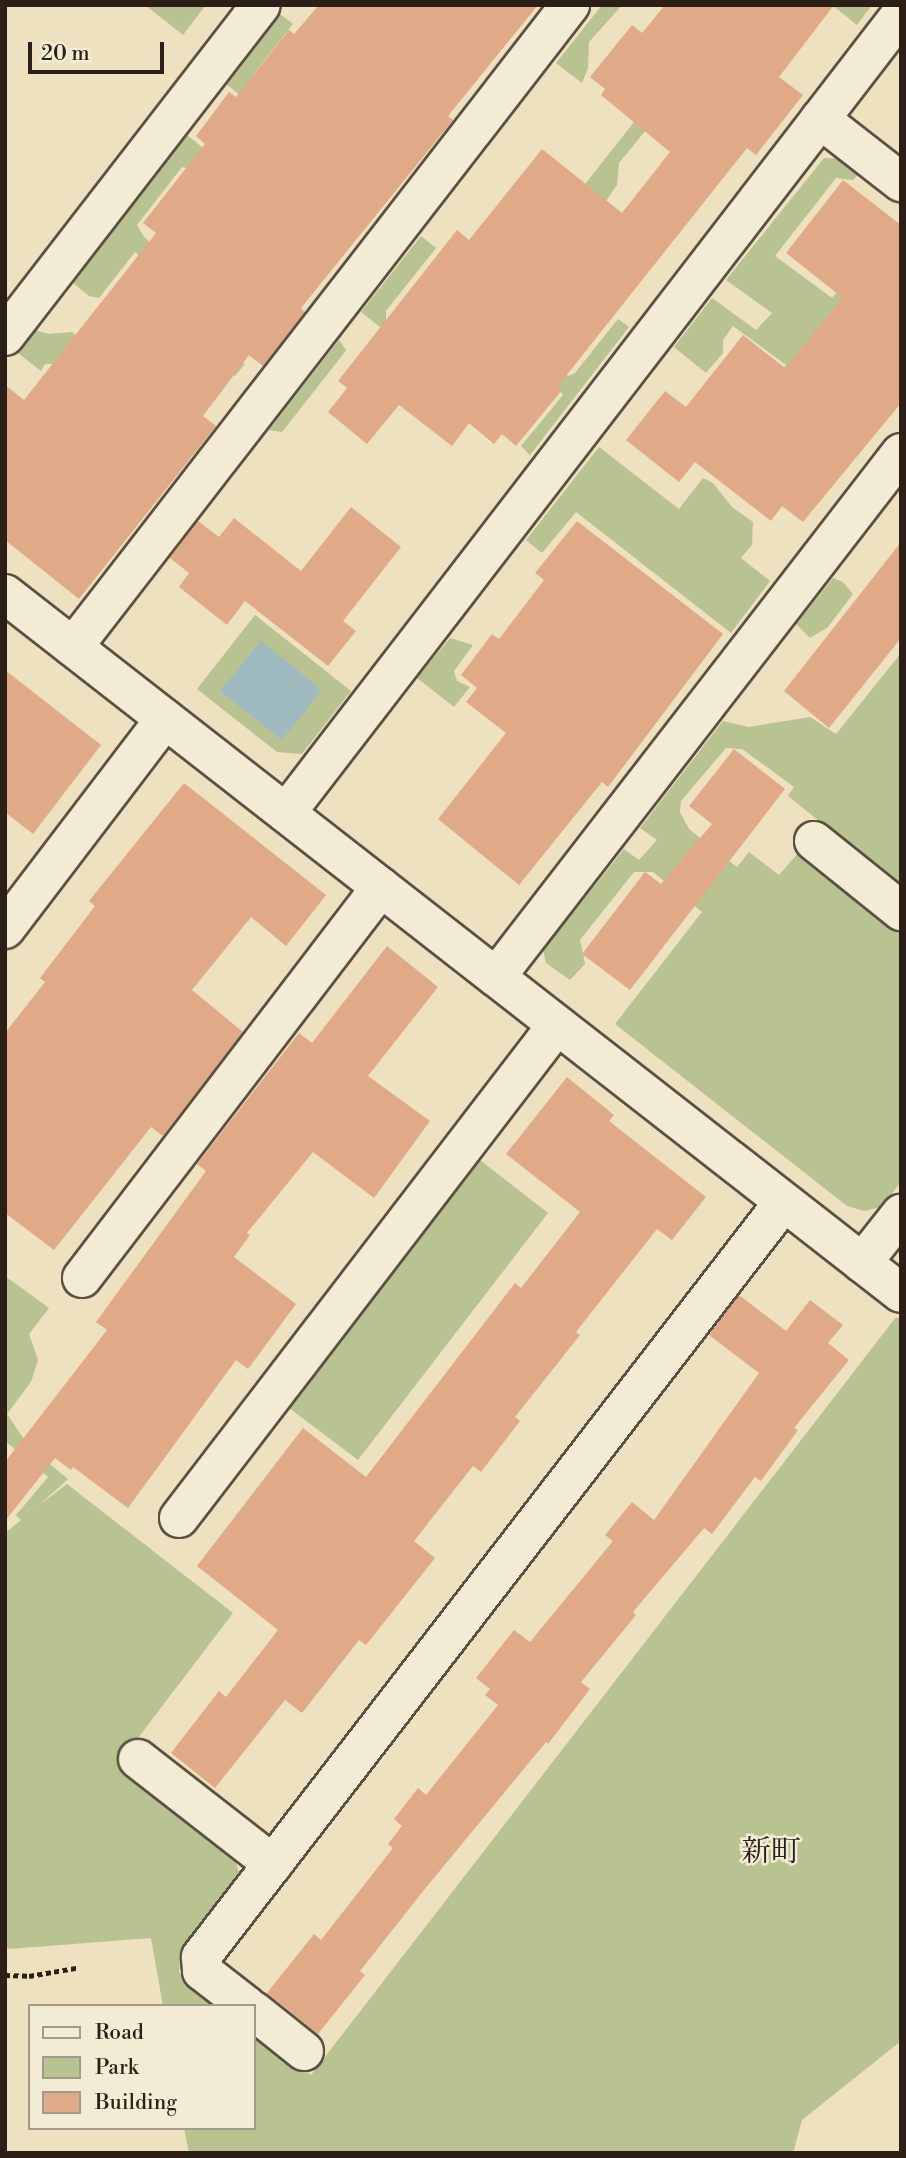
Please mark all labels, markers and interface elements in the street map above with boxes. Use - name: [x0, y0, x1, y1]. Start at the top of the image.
- scale bar: [32, 28, 168, 72]
- text: 20 m: [41, 41, 90, 67]
- district label: 新町: [741, 1834, 801, 1870]
- legend: [28, 2004, 256, 2130]
- text: Road: [95, 2020, 144, 2046]
- text: Park: [95, 2055, 139, 2081]
- text: Building: [95, 2090, 177, 2116]

